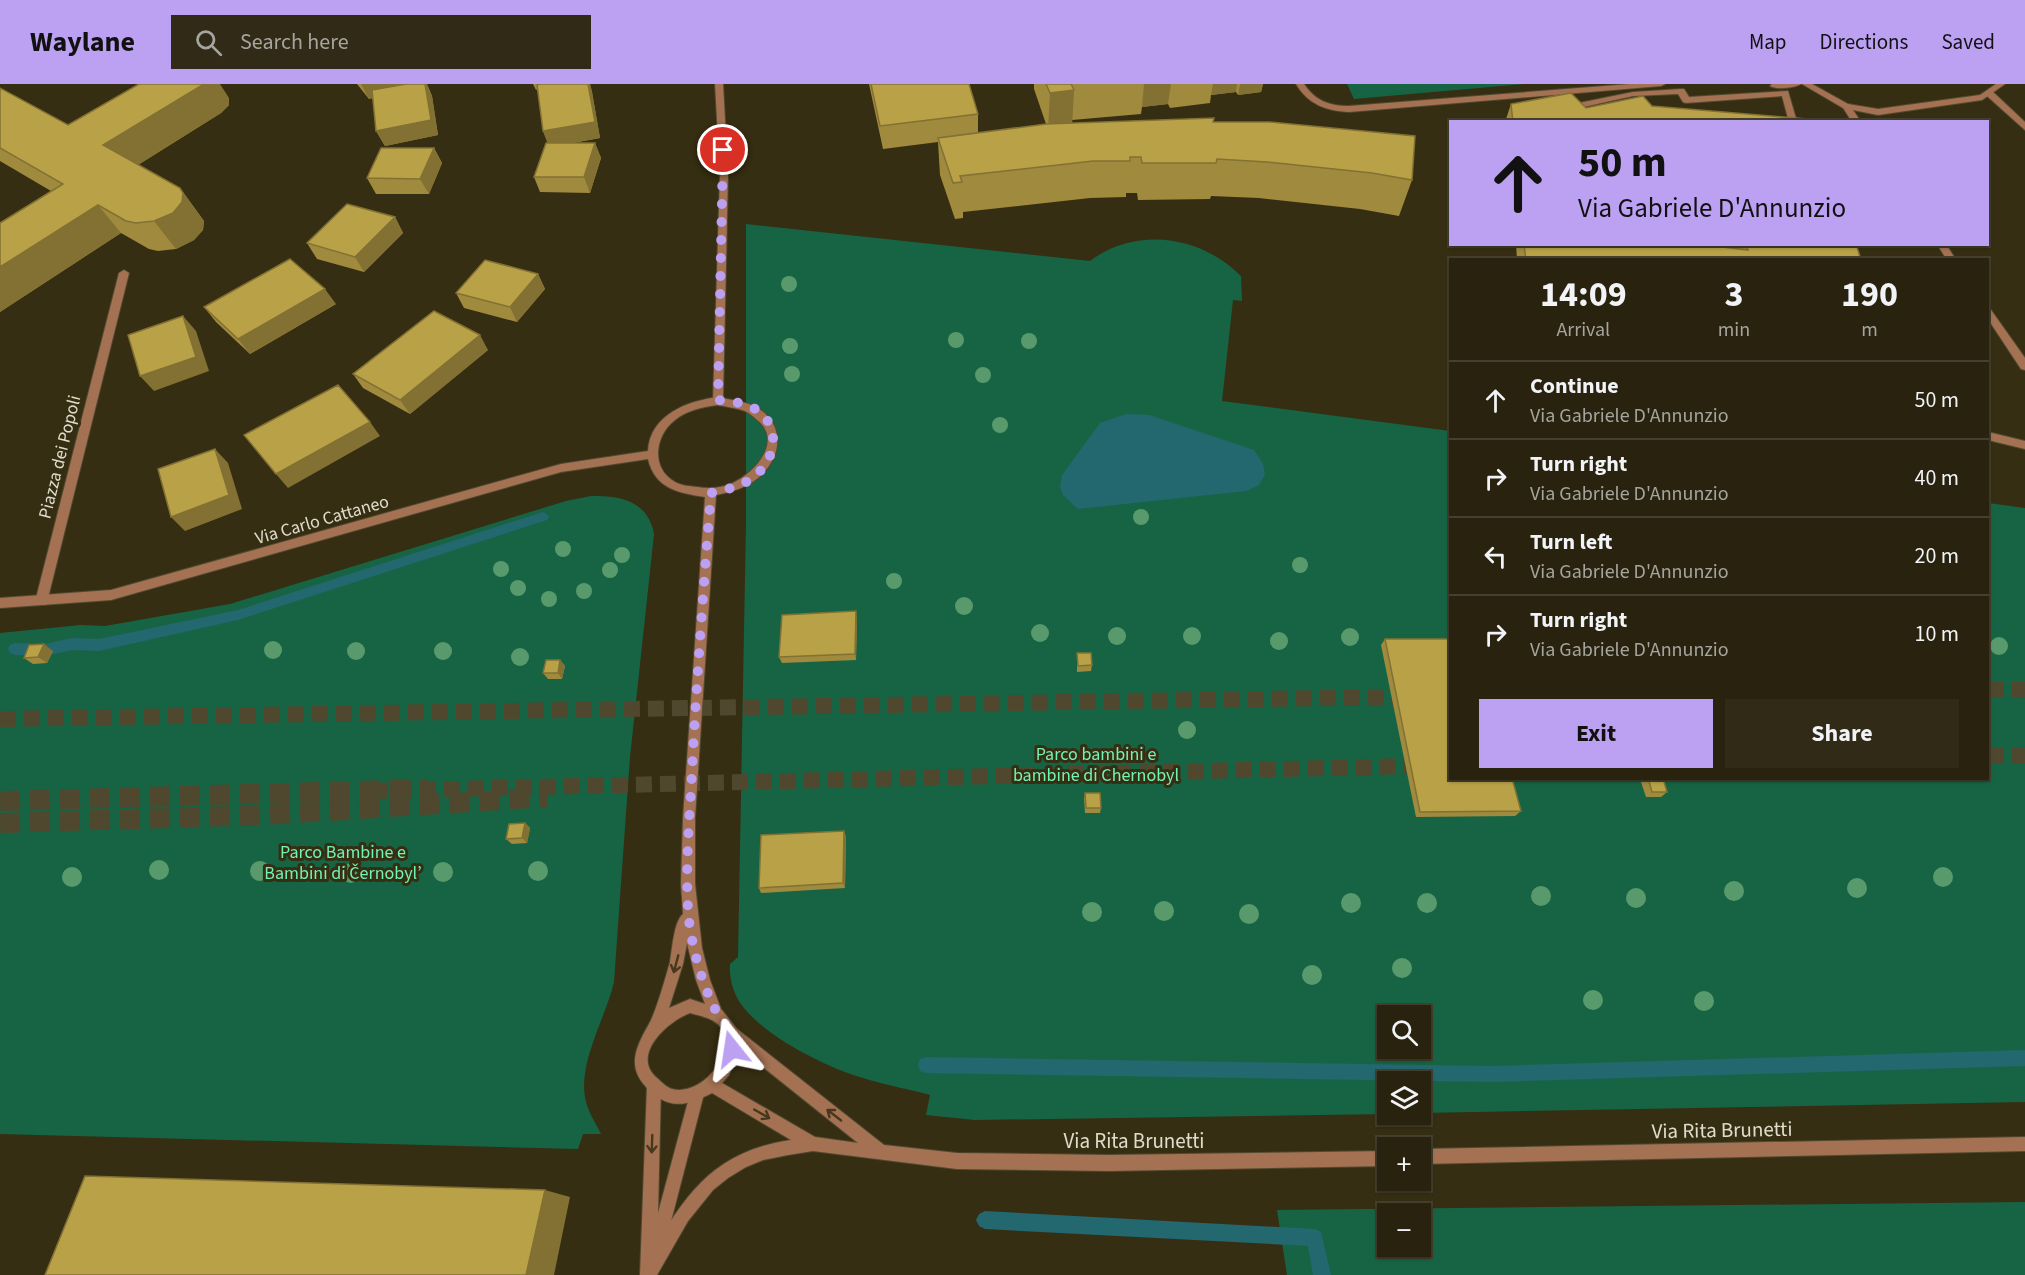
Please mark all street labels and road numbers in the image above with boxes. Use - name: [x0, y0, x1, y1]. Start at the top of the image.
- street label: Piazza dei Popoli: [33, 393, 87, 521]
- street label: Via Carlo Cattaneo: [252, 489, 392, 551]
- street label: Via Rita Brunetti: [1651, 1114, 1793, 1146]
- street label: Via Rita Brunetti: [1063, 1126, 1205, 1156]

